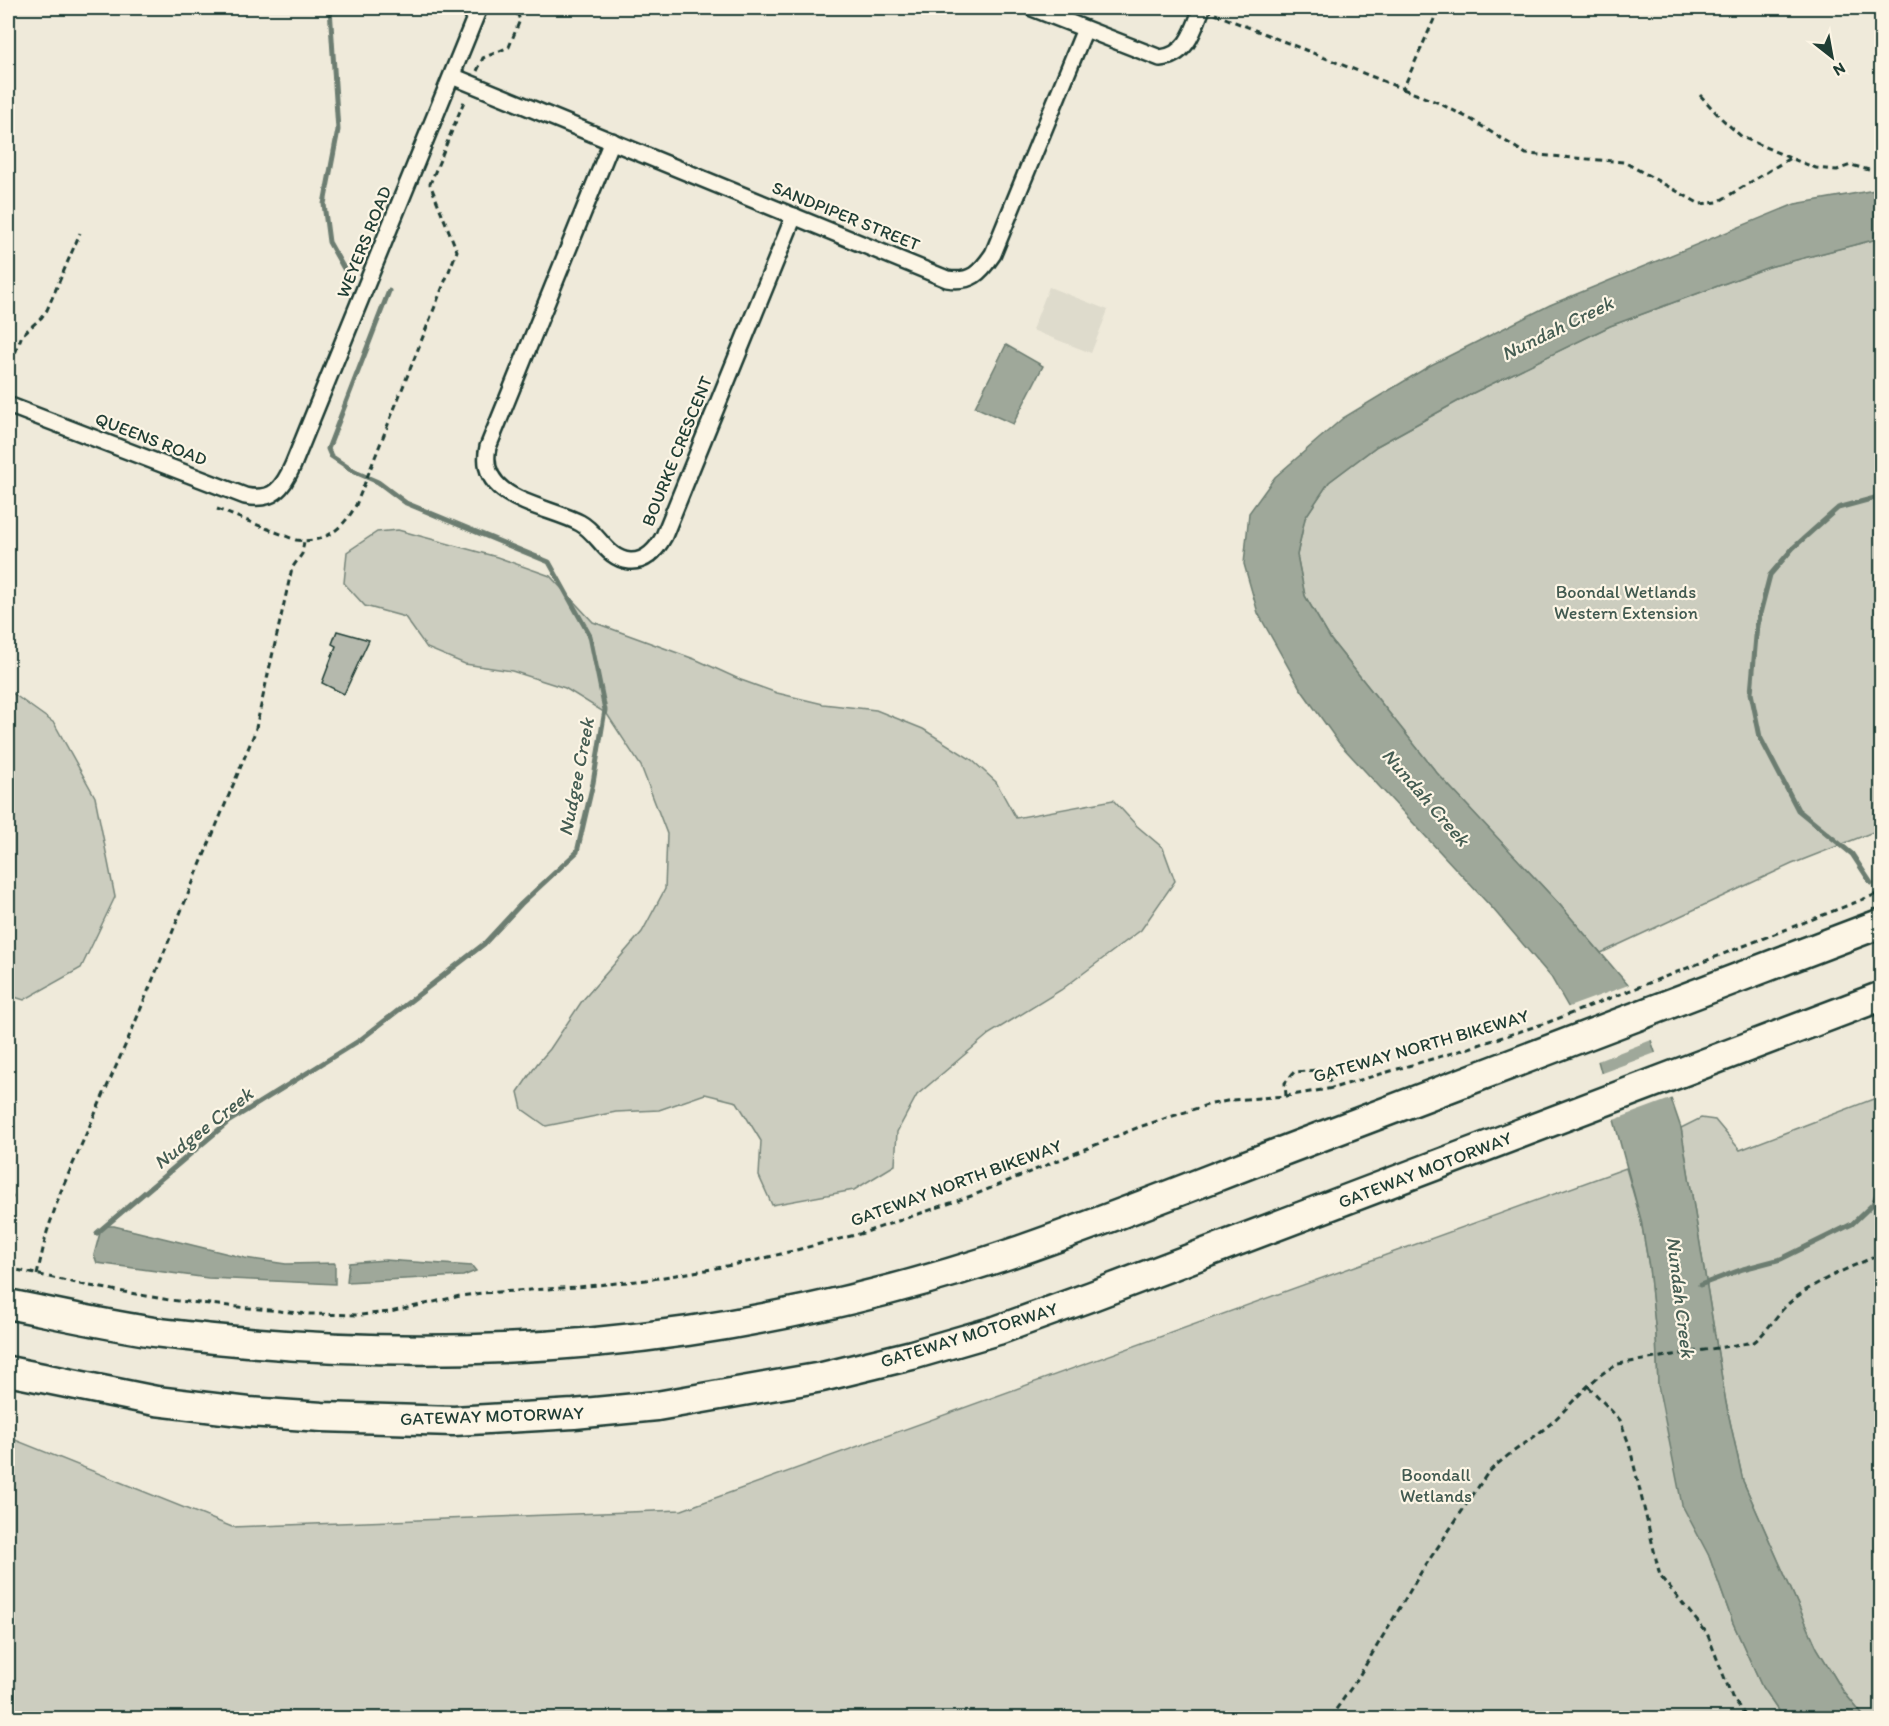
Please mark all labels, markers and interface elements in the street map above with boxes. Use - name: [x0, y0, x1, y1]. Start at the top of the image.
- north arrow: [1802, 27, 1862, 87]
- text: N: [1830, 59, 1849, 80]
- street label: SANDPIPER STREET: [769, 176, 923, 256]
- street label: WEYERS ROAD: [332, 183, 396, 301]
- water label: Nundah Creek: [1497, 290, 1618, 365]
- street label: BOURKE CRESCENT: [637, 373, 717, 529]
- street label: QUEENS ROAD: [92, 408, 210, 470]
- park label: Boondal Wetlands Western Extension: [1554, 581, 1698, 624]
- water label: Nudgee Creek: [553, 714, 600, 838]
- water label: Nundah Creek: [1377, 743, 1476, 852]
- street label: GATEWAY NORTH BIKEWAY: [1311, 1004, 1532, 1087]
- water label: Nudgee Creek: [148, 1081, 259, 1174]
- street label: GATEWAY MOTORWAY: [1335, 1127, 1515, 1213]
- street label: GATEWAY NORTH BIKEWAY: [847, 1134, 1065, 1232]
- water label: Nundah Creek: [1662, 1235, 1701, 1361]
- street label: GATEWAY MOTORWAY: [878, 1297, 1061, 1372]
- street label: GATEWAY MOTORWAY: [400, 1402, 585, 1430]
- park label: Boondall Wetlands: [1400, 1464, 1472, 1507]

